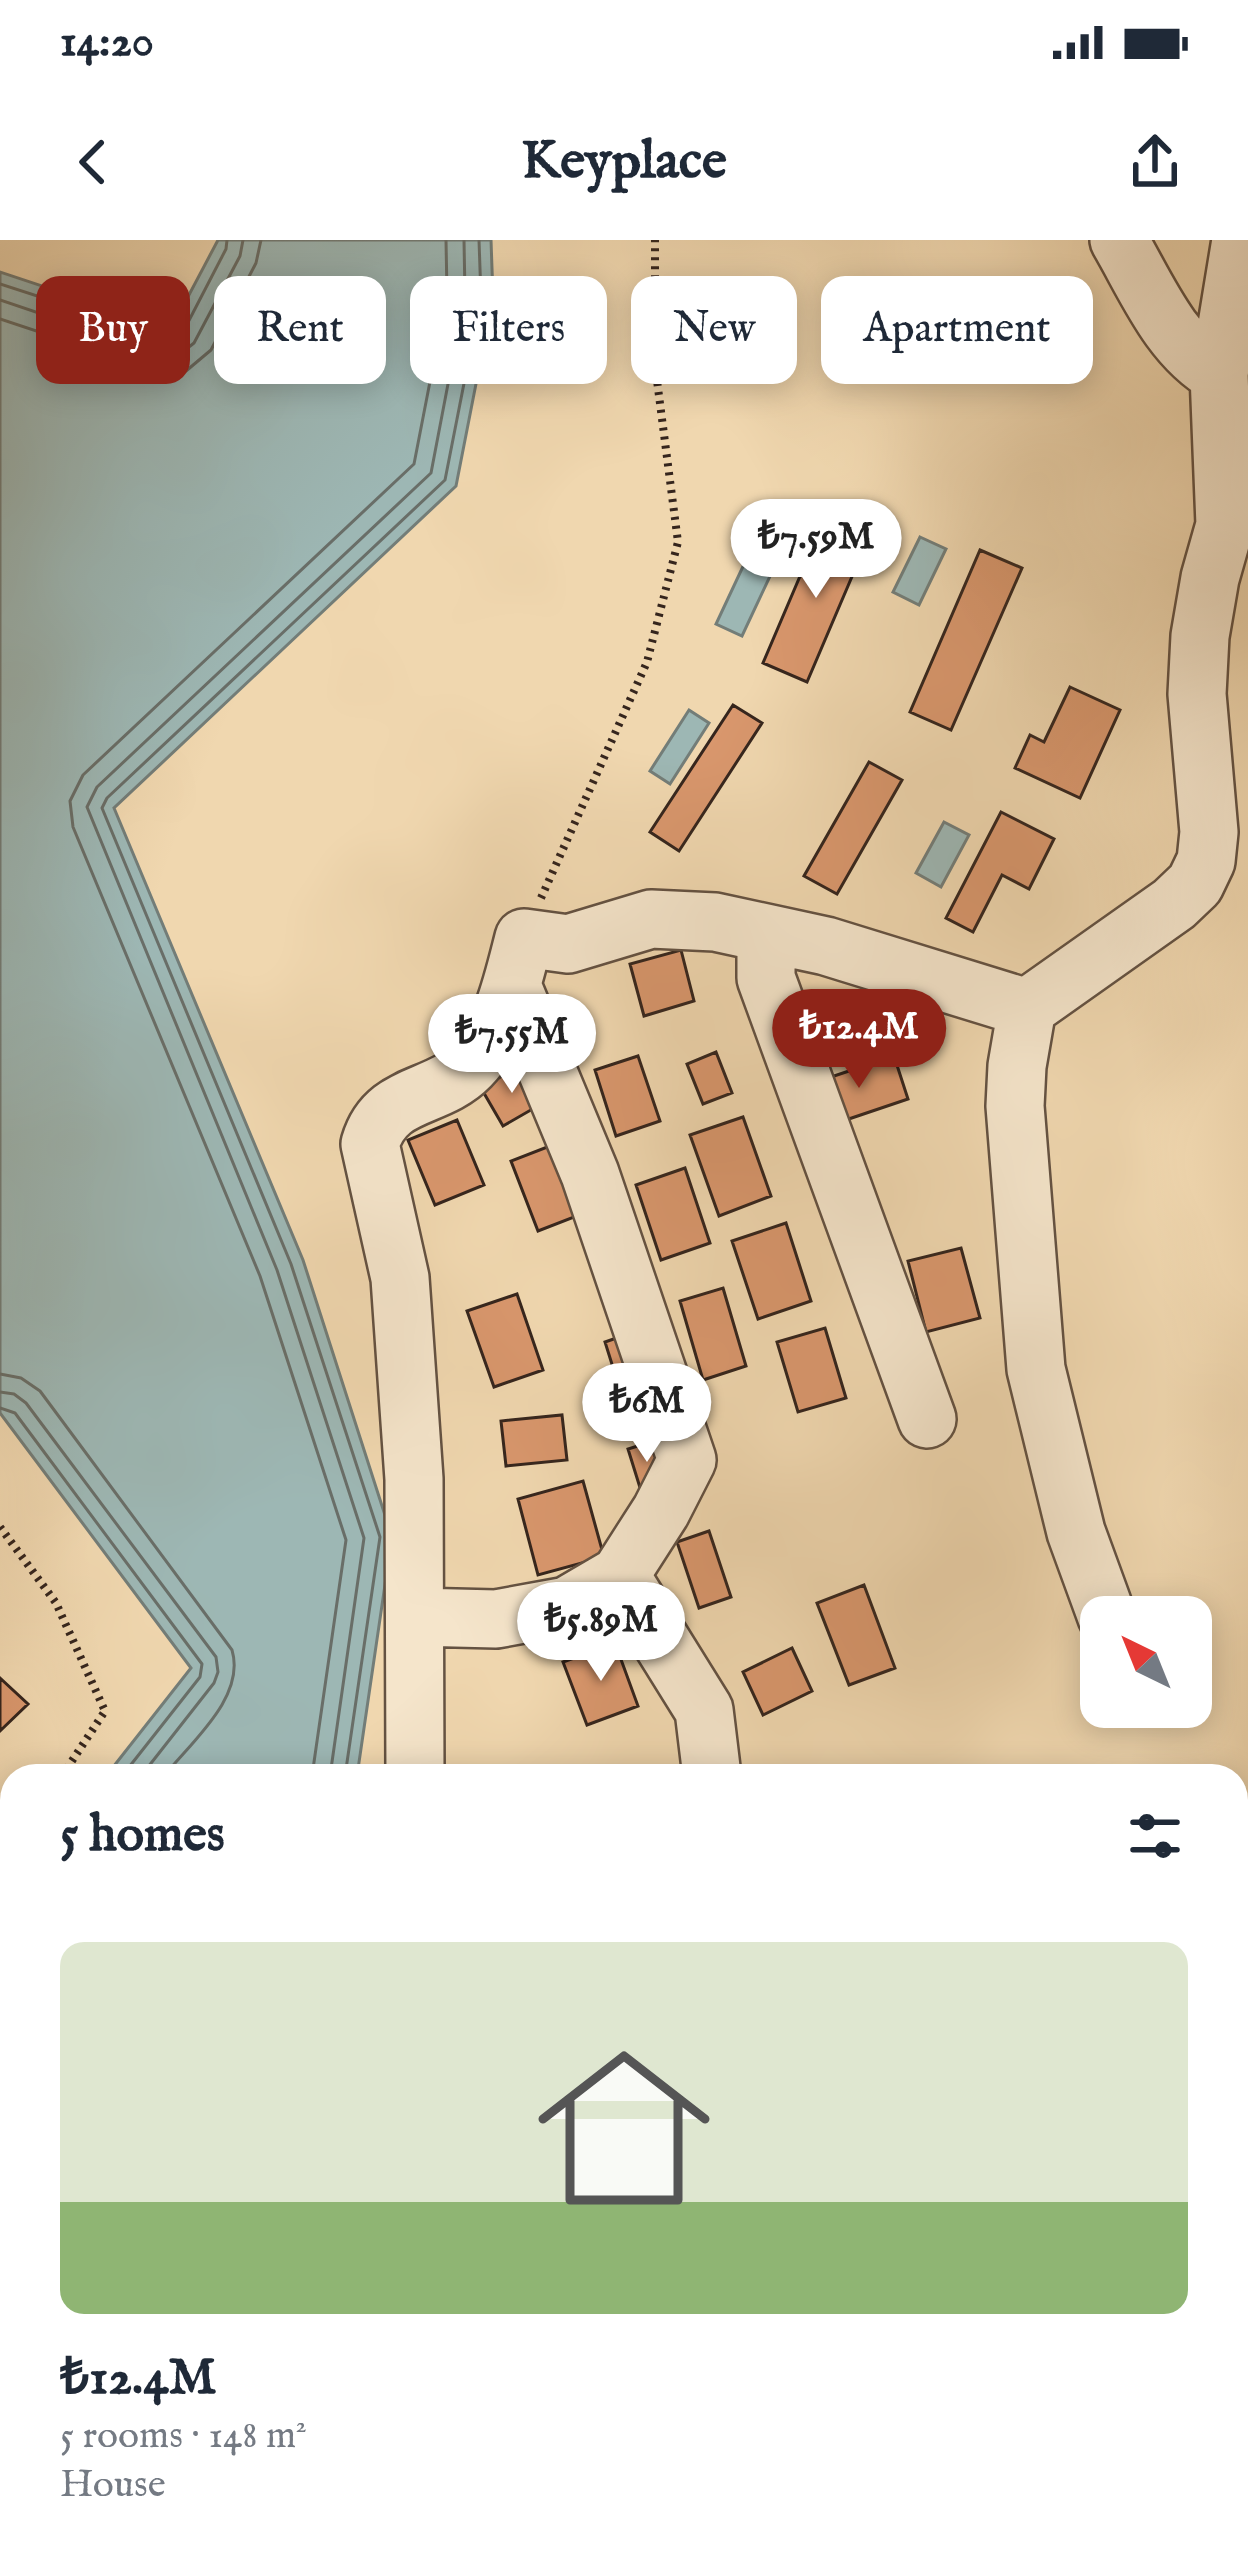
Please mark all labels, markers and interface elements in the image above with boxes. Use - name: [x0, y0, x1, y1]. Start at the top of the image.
- text: 14:20: [60, 14, 154, 71]
- text: Keyplace: [521, 128, 727, 197]
- icon: back: [60, 129, 126, 195]
- icon: share: [1122, 129, 1188, 195]
- chip: Buy: [36, 276, 190, 384]
- chip: Rent: [214, 276, 386, 384]
- chip: Filters: [410, 276, 607, 384]
- chip: New: [631, 276, 797, 384]
- chip: Apartment: [821, 276, 1093, 384]
- pin: ₺7.59M: [718, 499, 914, 601]
- text: ₺7.59M: [758, 513, 874, 562]
- pin: ₺12.4M: [761, 989, 957, 1091]
- pin: ₺7.55M: [414, 994, 610, 1096]
- text: ₺12.4M: [799, 1003, 919, 1052]
- text: ₺7.55M: [455, 1008, 569, 1057]
- pin: ₺6M: [589, 1363, 705, 1465]
- text: ₺6M: [609, 1377, 685, 1426]
- pin: ₺5.89M: [503, 1582, 699, 1684]
- text: ₺5.89M: [544, 1596, 658, 1645]
- north arrow: [1080, 1596, 1212, 1728]
- map controls: [1080, 1596, 1212, 1728]
- icon: filters: [1122, 1803, 1188, 1869]
- text: 5 homes: [60, 1804, 225, 1869]
- icon: home: [516, 2020, 732, 2236]
- text: ₺12.4M: [60, 2347, 216, 2412]
- text: 5 rooms · 148 m²: [60, 2412, 307, 2461]
- text: House: [60, 2461, 166, 2510]

